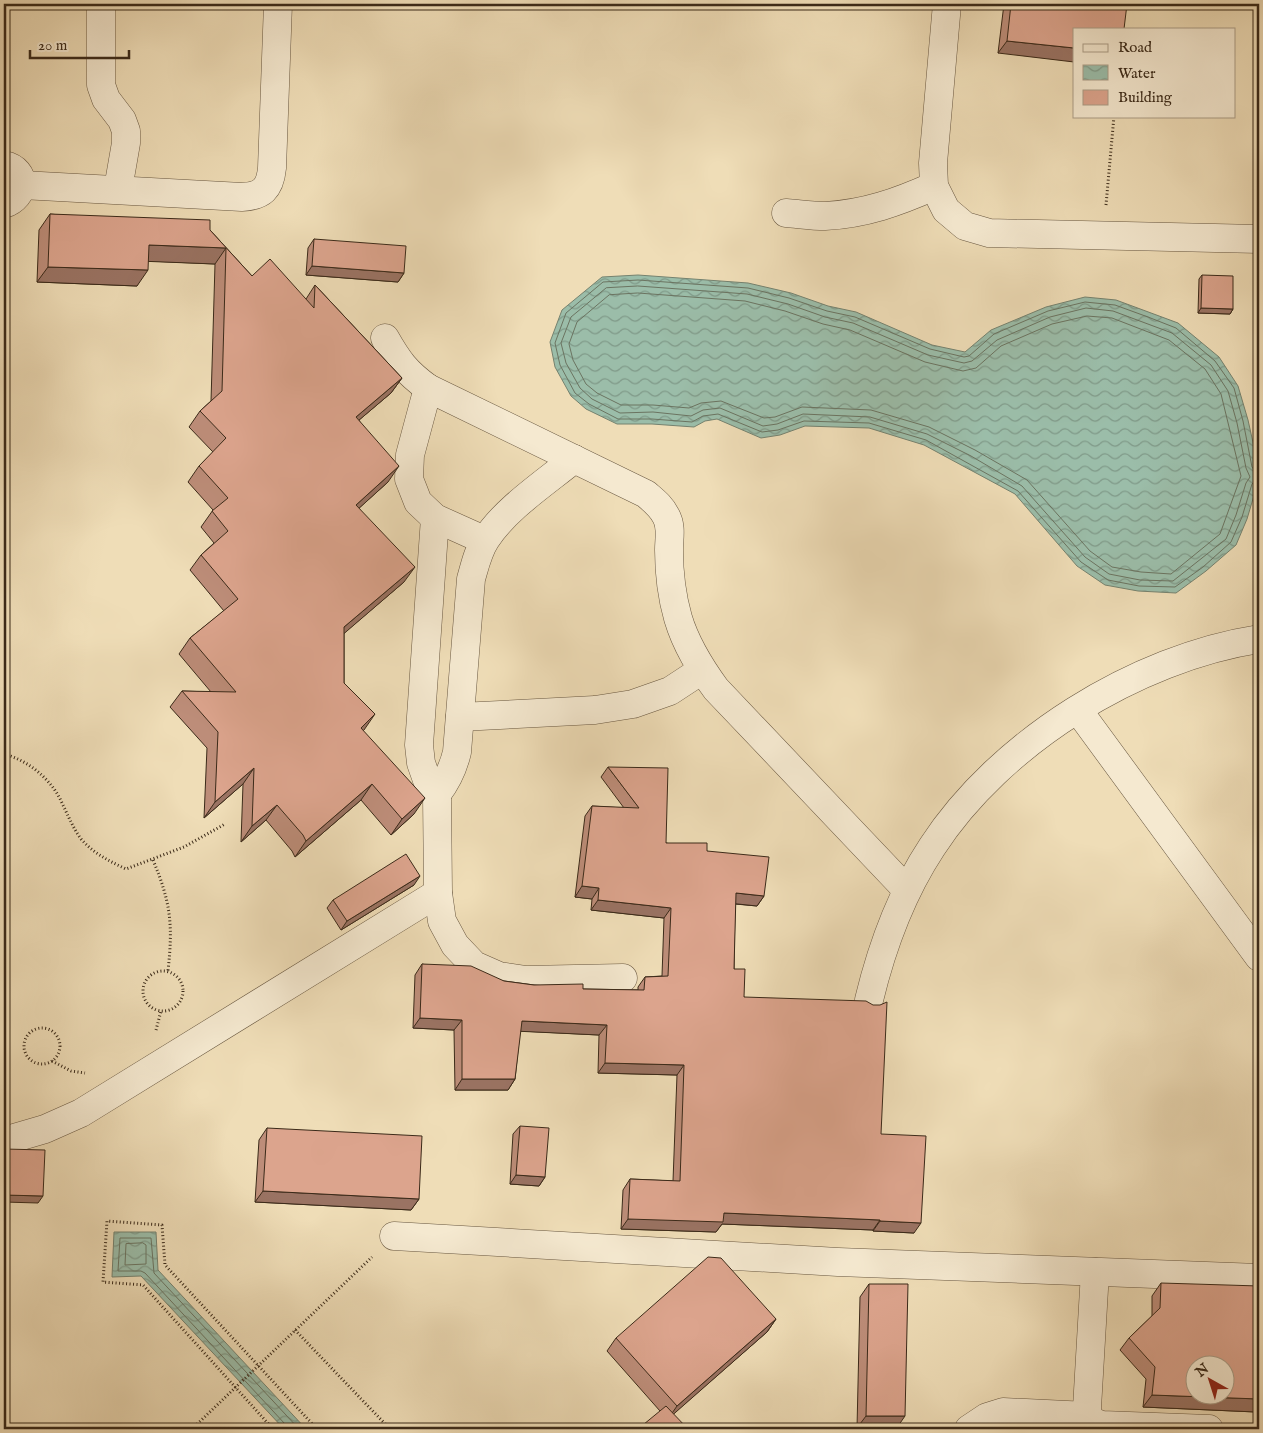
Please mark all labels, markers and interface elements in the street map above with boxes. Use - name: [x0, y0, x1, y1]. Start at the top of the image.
- scale bar: [30, 28, 129, 60]
- legend: [1073, 28, 1236, 118]
- text: 20 m: [38, 36, 68, 55]
- text: Road: [1118, 38, 1153, 57]
- text: Water: [1118, 64, 1156, 83]
- text: Building: [1118, 88, 1173, 107]
- north arrow: [1186, 1356, 1236, 1406]
- text: N: [1191, 1360, 1213, 1382]

